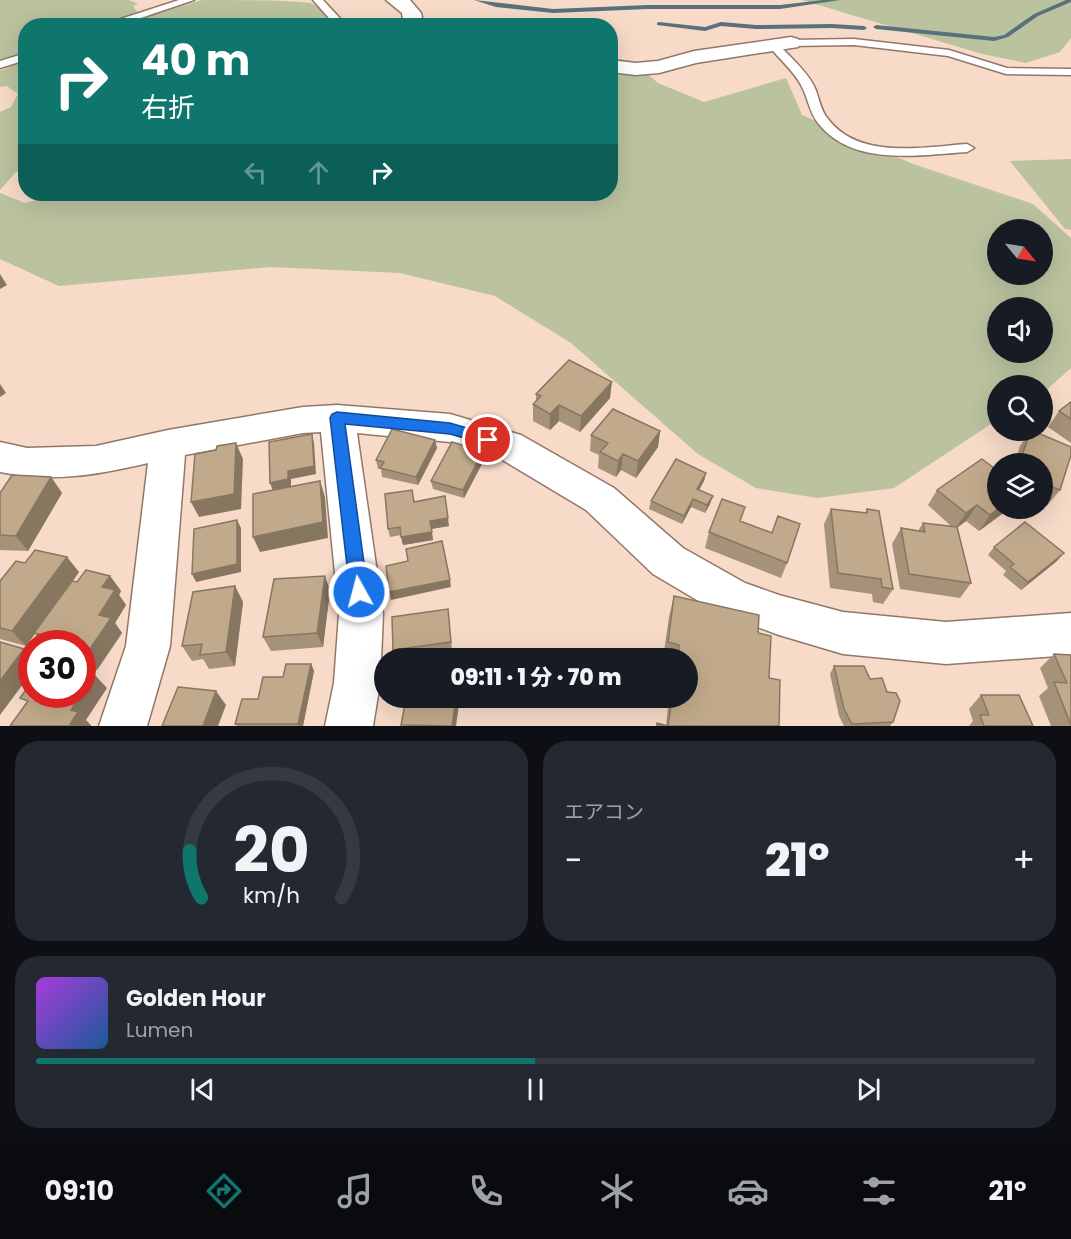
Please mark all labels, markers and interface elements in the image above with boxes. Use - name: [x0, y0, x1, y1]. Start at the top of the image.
- text: 40 m: [141, 31, 250, 90]
- icon: right: [42, 42, 120, 120]
- text: 右折: [141, 89, 195, 126]
- icon: left: [239, 156, 272, 189]
- icon: ahead: [302, 156, 335, 189]
- icon: right: [365, 156, 398, 189]
- north arrow: [987, 219, 1053, 285]
- map controls: [987, 219, 1053, 519]
- button: sound: [987, 297, 1053, 363]
- button: search: [987, 375, 1053, 441]
- pin: [462, 414, 513, 465]
- icon: arrive: [471, 423, 504, 456]
- button: layers: [987, 453, 1053, 519]
- position arrow: [327, 560, 391, 624]
- speed limit sign: 30: [18, 630, 96, 708]
- text: 09:11 · 1 分 · 70 m: [451, 662, 621, 693]
- text: エアコン: [564, 798, 644, 826]
- text: 20: [233, 806, 310, 894]
- text: 21°: [765, 829, 830, 892]
- text: −: [564, 837, 582, 884]
- text: +: [1012, 837, 1035, 884]
- text: km/h: [243, 880, 300, 911]
- text: Golden Hour: [126, 983, 266, 1014]
- text: Lumen: [126, 1016, 193, 1044]
- icon: previous: [186, 1073, 219, 1106]
- icon: pause: [519, 1073, 552, 1106]
- icon: next: [852, 1073, 885, 1106]
- icon: directions: [203, 1170, 245, 1212]
- icon: music: [334, 1170, 376, 1212]
- icon: phone: [465, 1170, 507, 1212]
- icon: climate: [596, 1170, 638, 1212]
- icon: car: [727, 1170, 769, 1212]
- icon: filters: [858, 1170, 900, 1212]
- text: 09:10: [44, 1172, 114, 1209]
- text: 21°: [988, 1172, 1027, 1209]

